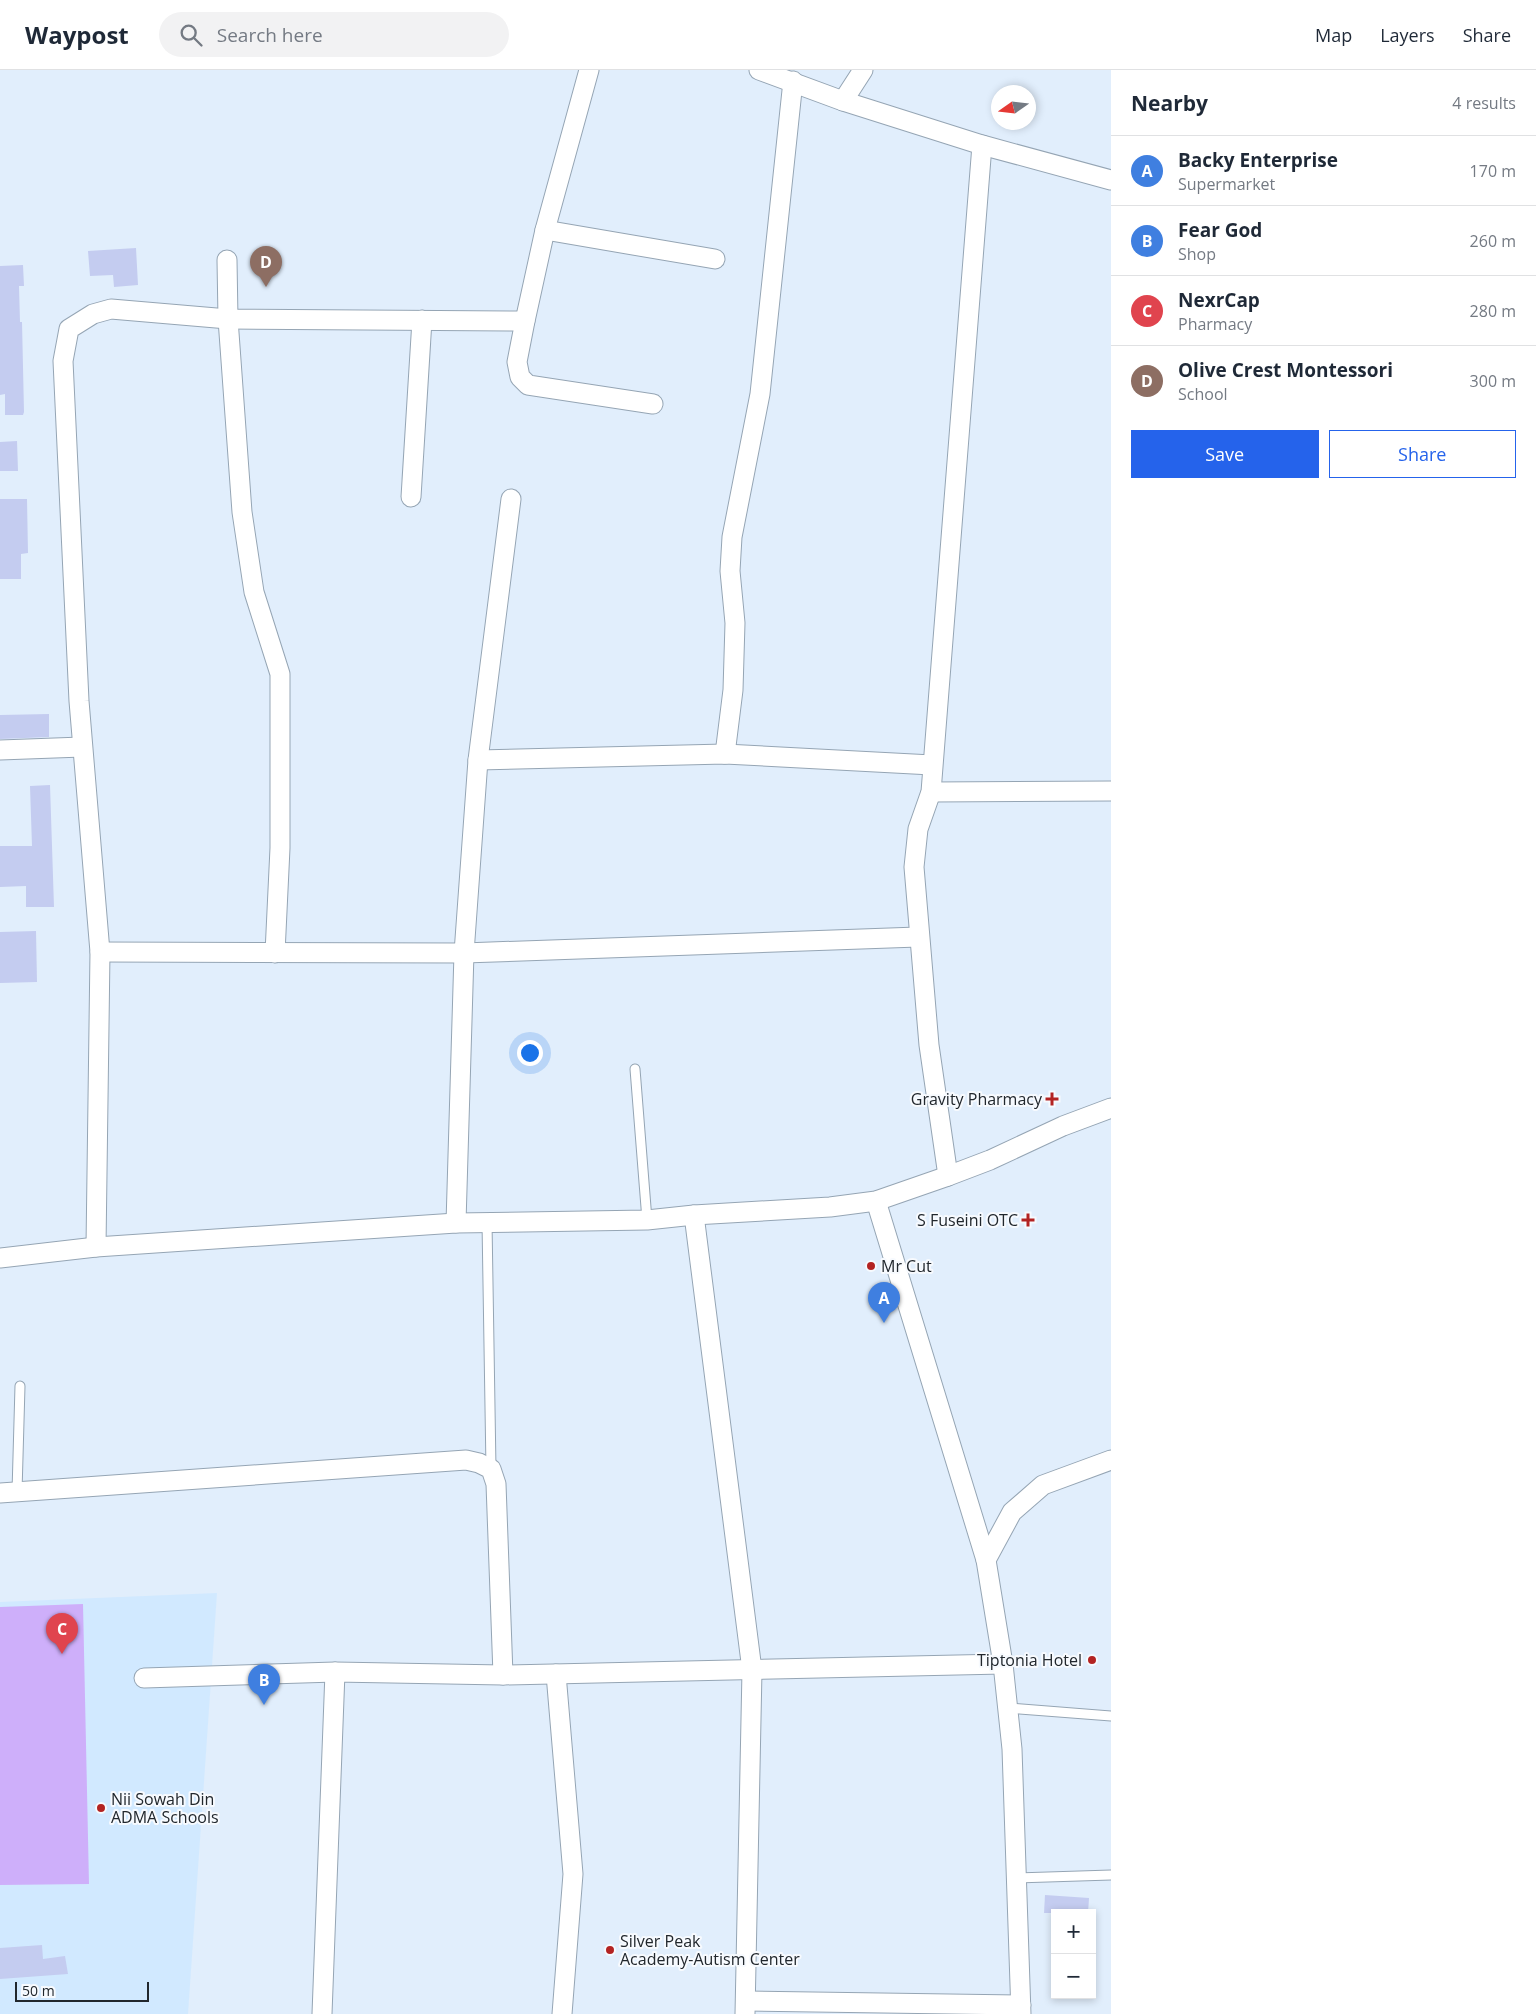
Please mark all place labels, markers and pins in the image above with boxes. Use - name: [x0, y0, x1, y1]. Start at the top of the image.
- pin: D: [250, 246, 282, 287]
- place label: Gravity Pharmacy: [911, 1088, 1043, 1110]
- marker: Gravity Pharmacy: [1046, 1093, 1058, 1105]
- place label: S Fuseini OTC: [917, 1209, 1018, 1231]
- marker: S Fuseini OTC: [1022, 1214, 1034, 1226]
- place label: Mr Cut: [881, 1255, 932, 1277]
- marker: Mr Cut: [865, 1260, 877, 1272]
- pin: A: [868, 1282, 900, 1323]
- pin: C: [46, 1613, 78, 1654]
- place label: Tiptonia Hotel: [977, 1649, 1082, 1671]
- marker: Tiptonia Hotel: [1086, 1654, 1098, 1666]
- pin: B: [248, 1664, 280, 1705]
- place label: Nii Sowah Din ADMA Schools: [111, 1788, 219, 1828]
- marker: Nii Sowah Din ADMA Schools: [95, 1802, 107, 1814]
- place label: Silver Peak Academy-Autism Center: [620, 1930, 800, 1970]
- marker: Silver Peak Academy-Autism Center: [604, 1944, 616, 1956]

